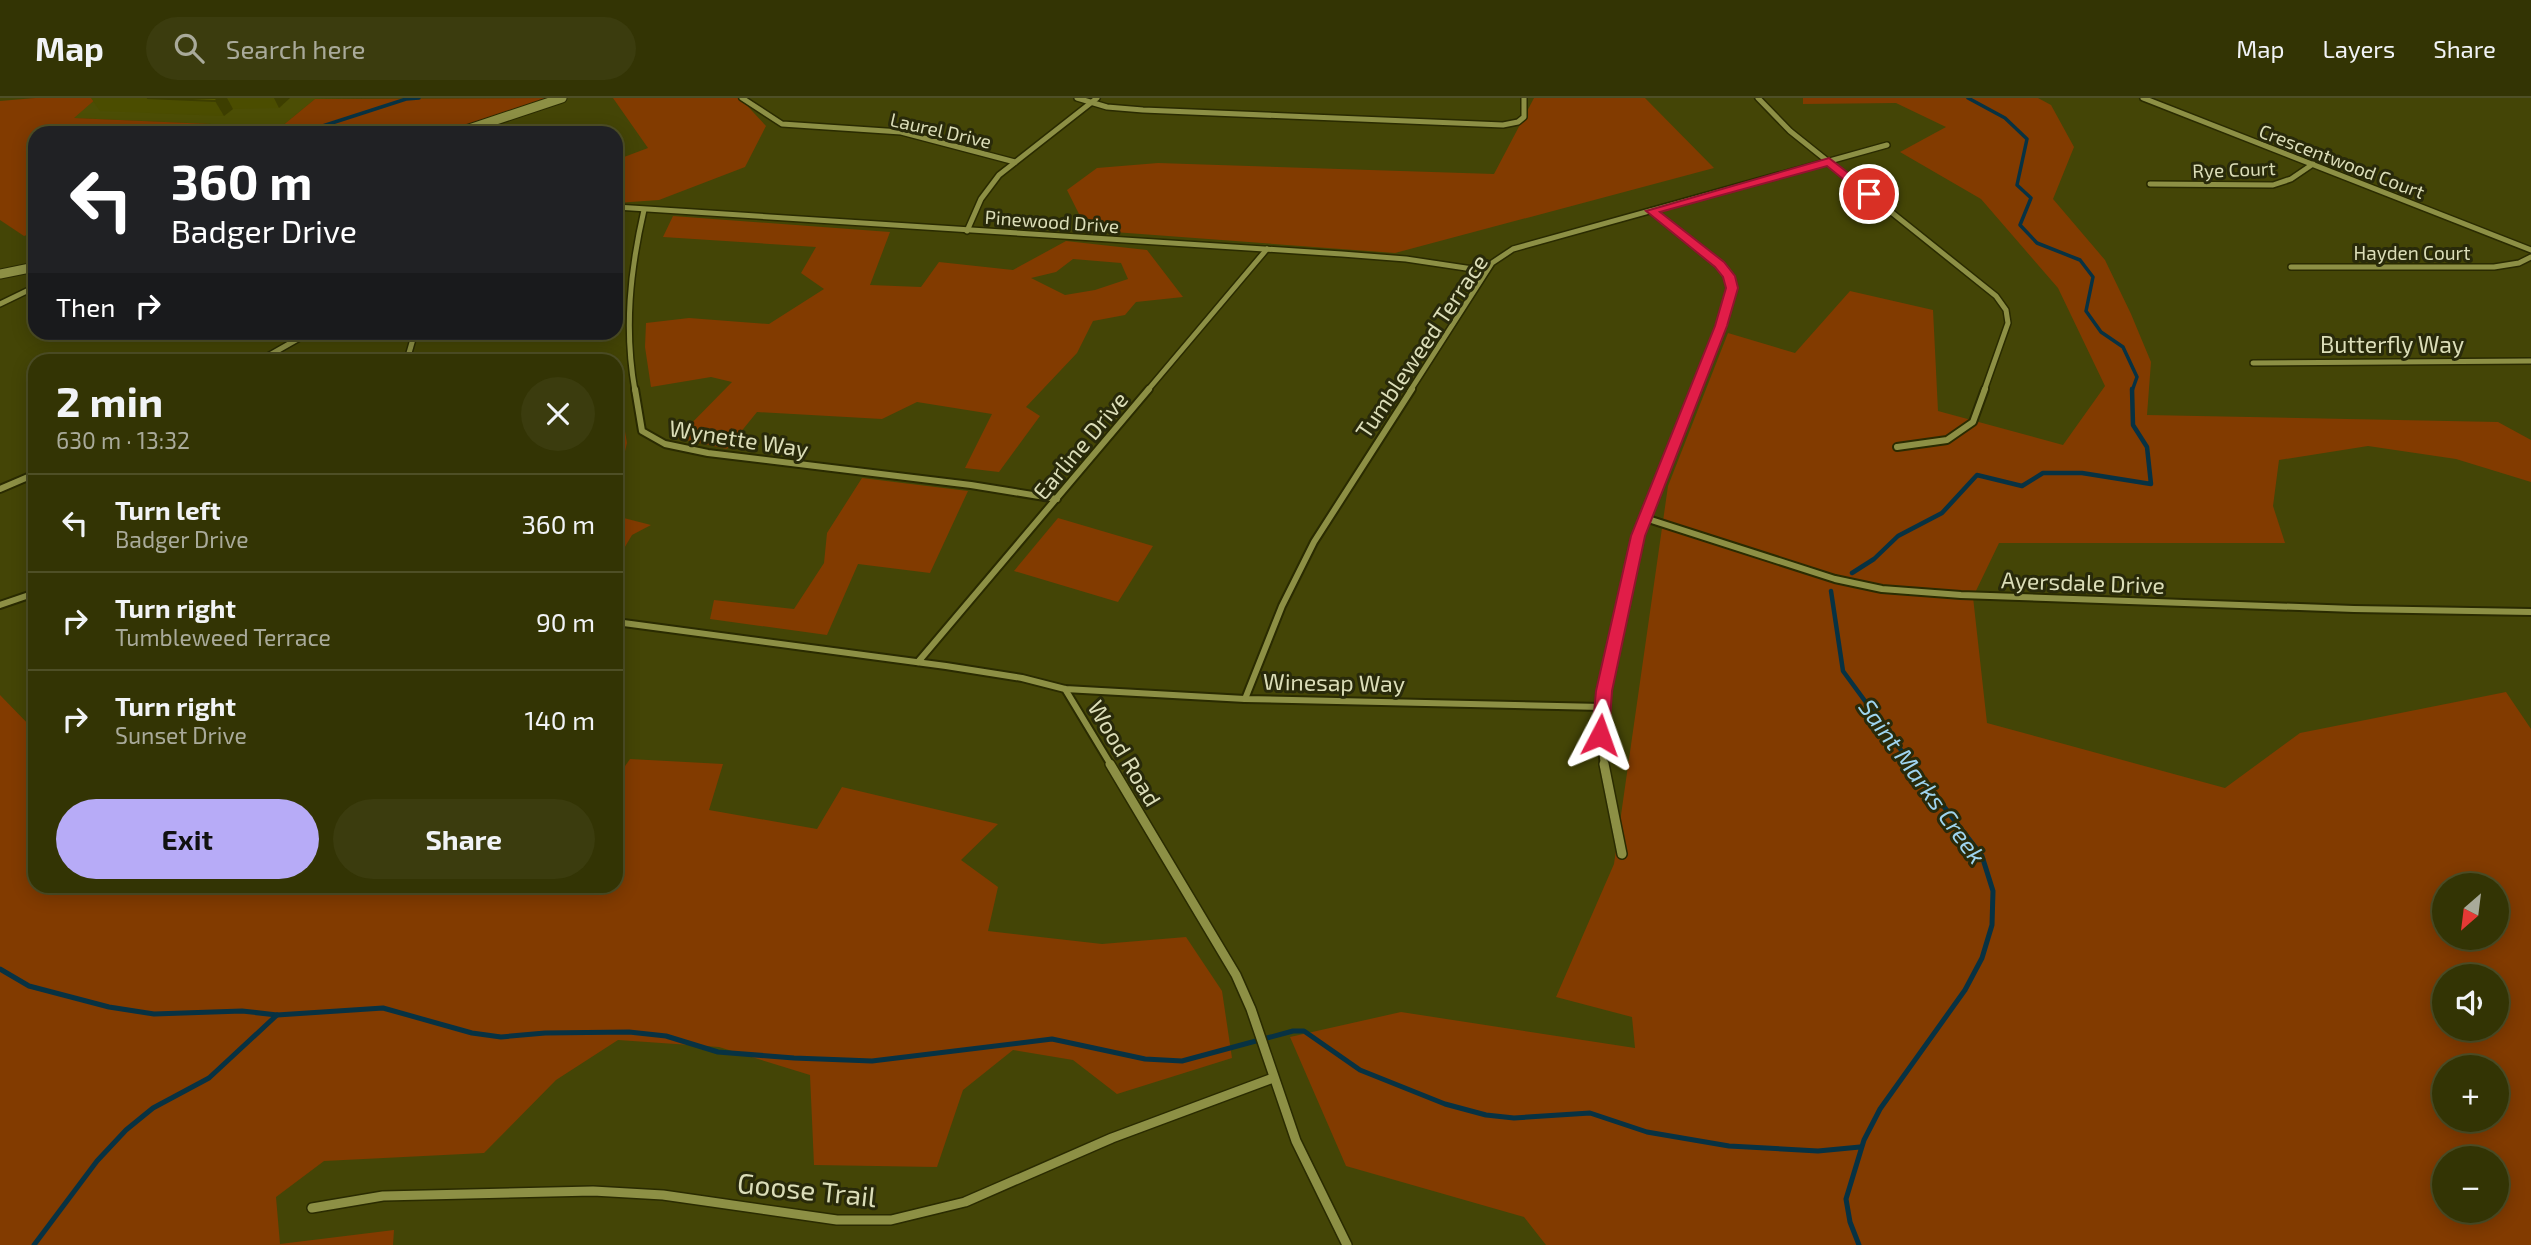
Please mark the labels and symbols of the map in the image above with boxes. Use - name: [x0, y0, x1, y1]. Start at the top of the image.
- street label: Laurel Drive: [888, 107, 994, 153]
- street label: Crescentwood Court: [2256, 119, 2428, 203]
- street label: Rye Court: [2192, 156, 2276, 182]
- pin: [1839, 164, 1899, 224]
- street label: Pinewood Drive: [984, 205, 1120, 237]
- street label: Hayden Court: [2354, 241, 2470, 264]
- street label: Tumbleweed Terrace: [1349, 249, 1493, 443]
- street label: Butterfly Way: [2320, 330, 2464, 358]
- street label: Earline Drive: [1027, 385, 1133, 505]
- street label: Wynette Way: [667, 413, 811, 463]
- street label: Ayersdale Drive: [2001, 565, 2165, 599]
- street label: Winesap Way: [1263, 667, 1405, 697]
- water label: Saint Marks Creek: [1853, 693, 1993, 869]
- street label: Wood Road: [1082, 695, 1168, 811]
- position arrow: [1563, 698, 1637, 772]
- north arrow: [2432, 873, 2510, 950]
- street label: Goose Trail: [736, 1165, 879, 1213]

